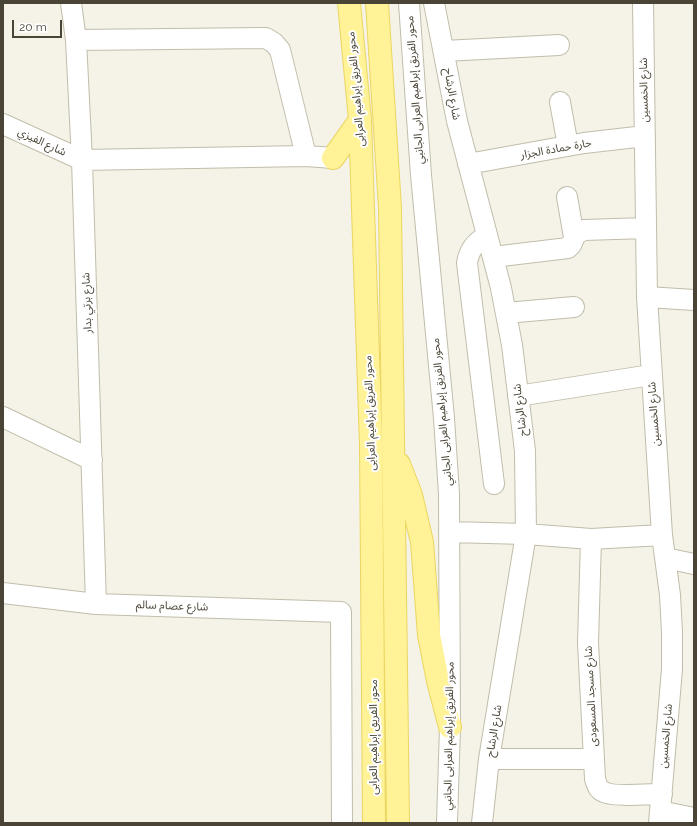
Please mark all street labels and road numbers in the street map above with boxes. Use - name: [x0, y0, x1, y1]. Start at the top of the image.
- street label: محور الفريق إبراهيم العرابى الجانبي: [403, 15, 427, 165]
- street label: محور الفريق إبراهيم العرابى: [344, 31, 368, 147]
- street label: شارع الخمسين: [637, 58, 651, 122]
- street label: شارع الرشاح: [441, 67, 463, 121]
- street label: شارع الفيزي: [16, 125, 68, 159]
- street label: حارة حمادة الجزار: [519, 136, 593, 162]
- street label: شارع برتي بدار: [79, 272, 95, 334]
- street label: محور الفريق إبراهيم العرابى الجانبي: [429, 337, 455, 487]
- street label: محور الفريق إبراهيم العرابى: [361, 355, 379, 471]
- street label: شارع الخمسين: [645, 381, 663, 447]
- street label: شارع الرشاح: [510, 383, 530, 437]
- street label: شارع عصام سالم: [136, 598, 208, 614]
- street label: شارع مسجد المسعودى: [582, 645, 600, 747]
- street label: محور الفريق إبراهيم العرابى الجانبي: [441, 662, 457, 810]
- street label: محور الفريق إبراهيم العرابى: [367, 679, 381, 795]
- street label: شارع الخمسين: [657, 703, 675, 769]
- street label: شارع الرشاح: [483, 704, 505, 758]

